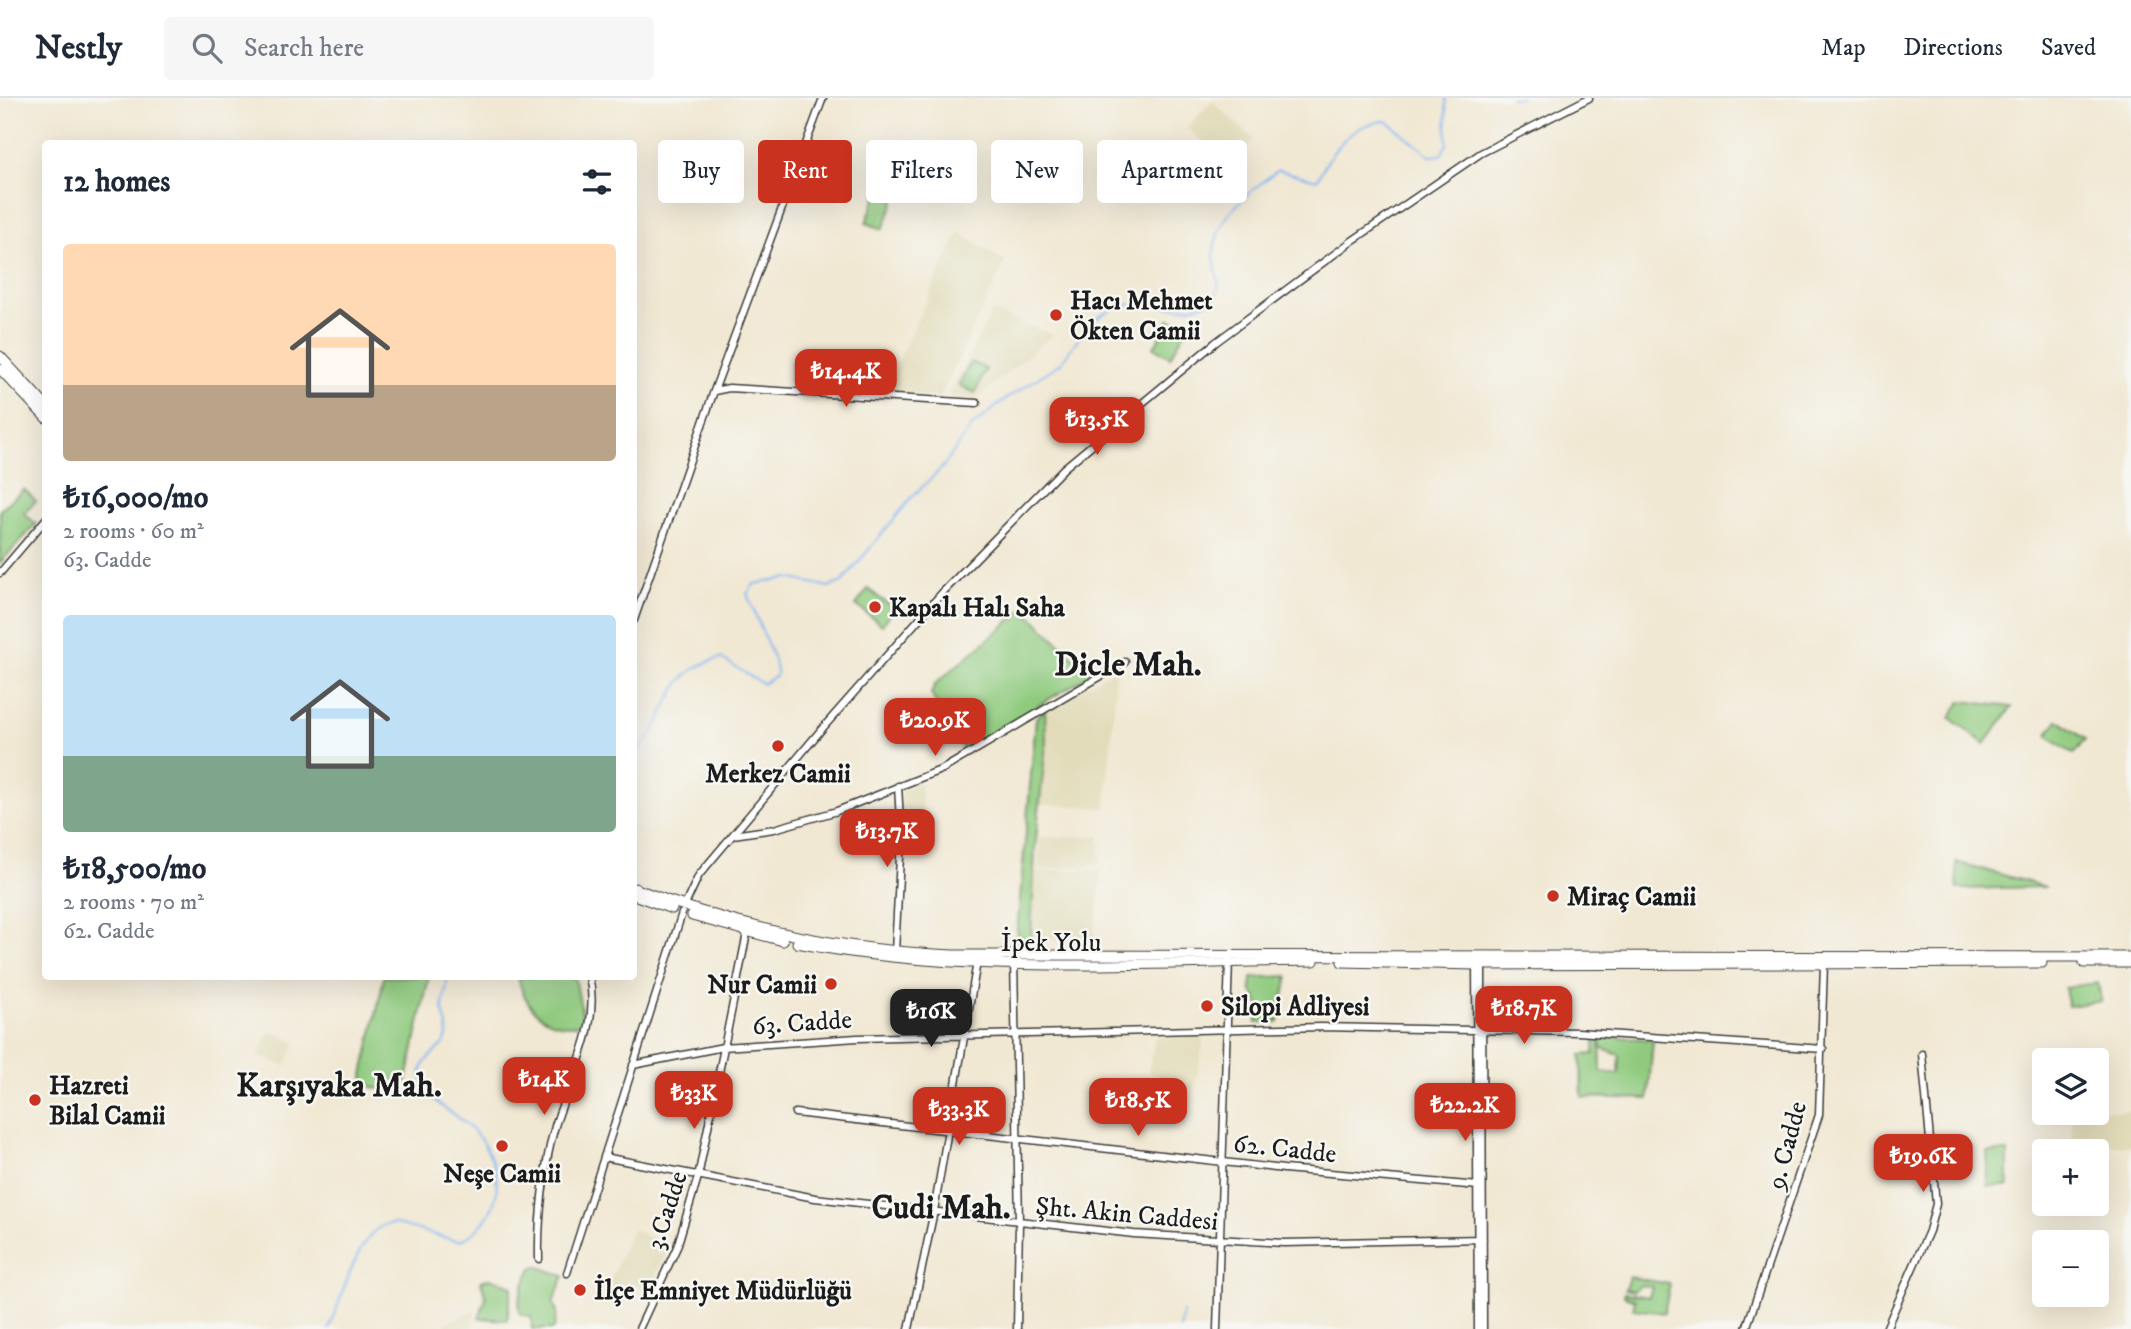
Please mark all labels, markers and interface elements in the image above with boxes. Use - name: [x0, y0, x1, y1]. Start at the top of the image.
- search box: [164, 17, 654, 80]
- text: Nestly: [35, 28, 122, 69]
- icon: search: [188, 29, 226, 67]
- text: Search here: [244, 32, 364, 65]
- text: Map: [1821, 33, 1866, 63]
- text: Directions: [1904, 33, 2003, 63]
- text: Saved: [2041, 33, 2096, 63]
- chip: Buy: [658, 140, 744, 203]
- chip: Rent: [758, 140, 852, 203]
- chip: Filters: [866, 140, 977, 203]
- chip: New: [991, 140, 1083, 203]
- chip: Apartment: [1097, 140, 1247, 203]
- icon: filters: [578, 163, 616, 201]
- text: 12 homes: [63, 164, 170, 201]
- place label: Hacı Mehmet Ökten Camii: [1070, 285, 1213, 348]
- icon: home: [277, 290, 403, 416]
- marker: Hacı Mehmet Ökten Camii: [1048, 307, 1064, 323]
- pin: ₺14.4K: [789, 350, 903, 409]
- text: ₺14.4K: [811, 357, 881, 386]
- pin: ₺13.5K: [1040, 398, 1154, 457]
- text: ₺13.5K: [1066, 405, 1128, 434]
- text: ₺16,000/mo: [63, 480, 208, 517]
- text: 2 rooms · 60 m²: [63, 517, 204, 546]
- text: 63. Cadde: [63, 546, 151, 575]
- place label: Kapalı Halı Saha: [889, 592, 1066, 625]
- marker: Kapalı Halı Saha: [867, 599, 883, 615]
- district label: Dicle Mah.: [1054, 645, 1202, 686]
- icon: home: [277, 661, 403, 787]
- pin: ₺20.9K: [878, 698, 992, 758]
- text: ₺20.9K: [900, 706, 970, 735]
- marker: Merkez Camii: [770, 738, 786, 754]
- place label: Merkez Camii: [705, 758, 851, 791]
- pin: ₺13.7K: [830, 810, 944, 869]
- text: ₺13.7K: [856, 817, 918, 846]
- text: ₺18,500/mo: [63, 851, 206, 888]
- place label: Miraç Camii: [1567, 881, 1697, 914]
- text: 2 rooms · 70 m²: [63, 888, 204, 917]
- marker: Miraç Camii: [1545, 888, 1561, 904]
- text: 62. Cadde: [63, 917, 155, 946]
- street label: İpek Yolu: [1001, 926, 1101, 960]
- place label: Nur Camii: [707, 969, 817, 1002]
- marker: Nur Camii: [823, 976, 839, 992]
- pin: ₺18.7K: [1467, 986, 1581, 1046]
- pin: ₺16K: [890, 990, 972, 1049]
- place label: Silopi Adliyesi: [1221, 991, 1370, 1024]
- text: ₺18.7K: [1491, 994, 1557, 1023]
- text: ₺16K: [906, 997, 956, 1026]
- marker: Silopi Adliyesi: [1199, 998, 1215, 1014]
- street label: 63. Cadde: [751, 1004, 853, 1043]
- map controls: [2032, 1048, 2109, 1307]
- button: layers: [2032, 1048, 2109, 1125]
- pin: ₺14K: [503, 1058, 585, 1117]
- text: ₺14K: [518, 1065, 570, 1094]
- district label: Karşıyaka Mah.: [236, 1066, 442, 1107]
- place label: Hazreti Bilal Camii: [49, 1070, 166, 1133]
- pin: ₺33K: [653, 1072, 735, 1131]
- text: ₺33K: [671, 1079, 717, 1108]
- pin: ₺18.5K: [1081, 1079, 1195, 1138]
- pin: ₺22.2K: [1408, 1084, 1522, 1143]
- text: ₺18.5K: [1105, 1086, 1171, 1115]
- pin: ₺33.3K: [902, 1088, 1016, 1147]
- text: ₺22.2K: [1430, 1091, 1500, 1120]
- marker: Hazreti Bilal Camii: [27, 1092, 43, 1108]
- text: ₺33.3K: [929, 1095, 989, 1124]
- street label: 9. Cadde: [1759, 1098, 1815, 1195]
- street label: 62. Cadde: [1232, 1128, 1338, 1171]
- pin: ₺19.6K: [1866, 1134, 1980, 1194]
- marker: Neşe Camii: [494, 1138, 510, 1154]
- button: +: [2032, 1139, 2109, 1216]
- text: ₺19.6K: [1890, 1142, 1956, 1171]
- place label: Neşe Camii: [443, 1158, 561, 1191]
- street label: 3.Cadde: [639, 1167, 696, 1254]
- district label: Cudi Mah.: [871, 1188, 1011, 1229]
- street label: Şht. Akin Caddesi: [1034, 1190, 1219, 1239]
- button: −: [2032, 1230, 2109, 1307]
- place label: İlçe Emniyet Müdürlüğü: [594, 1274, 852, 1308]
- marker: İlçe Emniyet Müdürlüğü: [572, 1282, 588, 1298]

